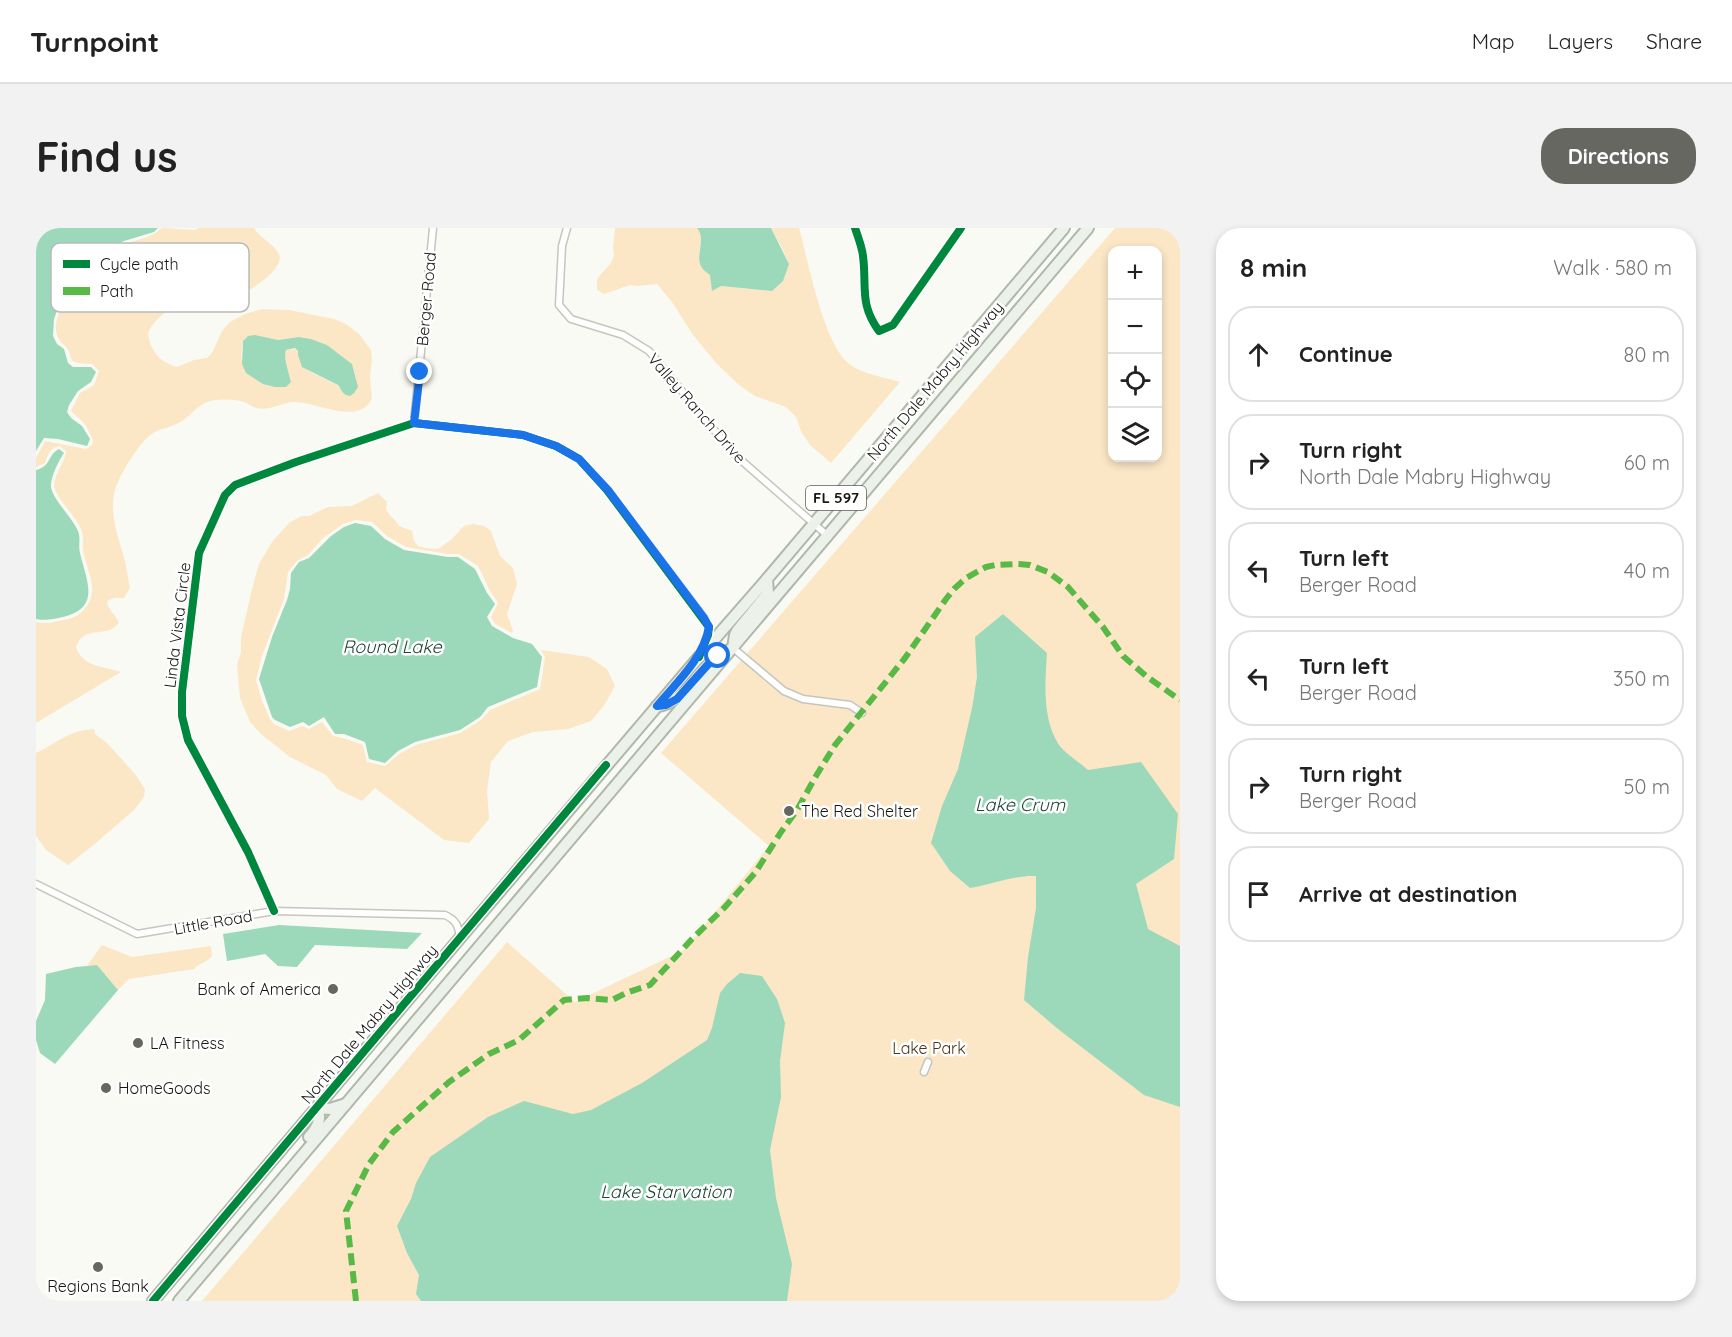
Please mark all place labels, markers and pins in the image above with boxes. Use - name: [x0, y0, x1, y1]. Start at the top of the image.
- place label: The Red Shelter: [801, 801, 918, 821]
- marker: The Red Shelter: [782, 804, 796, 818]
- place label: Bank of America: [197, 979, 321, 999]
- marker: Bank of America: [326, 982, 340, 996]
- place label: LA Fitness: [150, 1033, 224, 1053]
- marker: LA Fitness: [131, 1036, 145, 1050]
- place label: HomeGoods: [118, 1078, 210, 1098]
- marker: HomeGoods: [99, 1081, 113, 1095]
- marker: Regions Bank: [91, 1260, 105, 1274]
- place label: Regions Bank: [47, 1276, 149, 1296]

